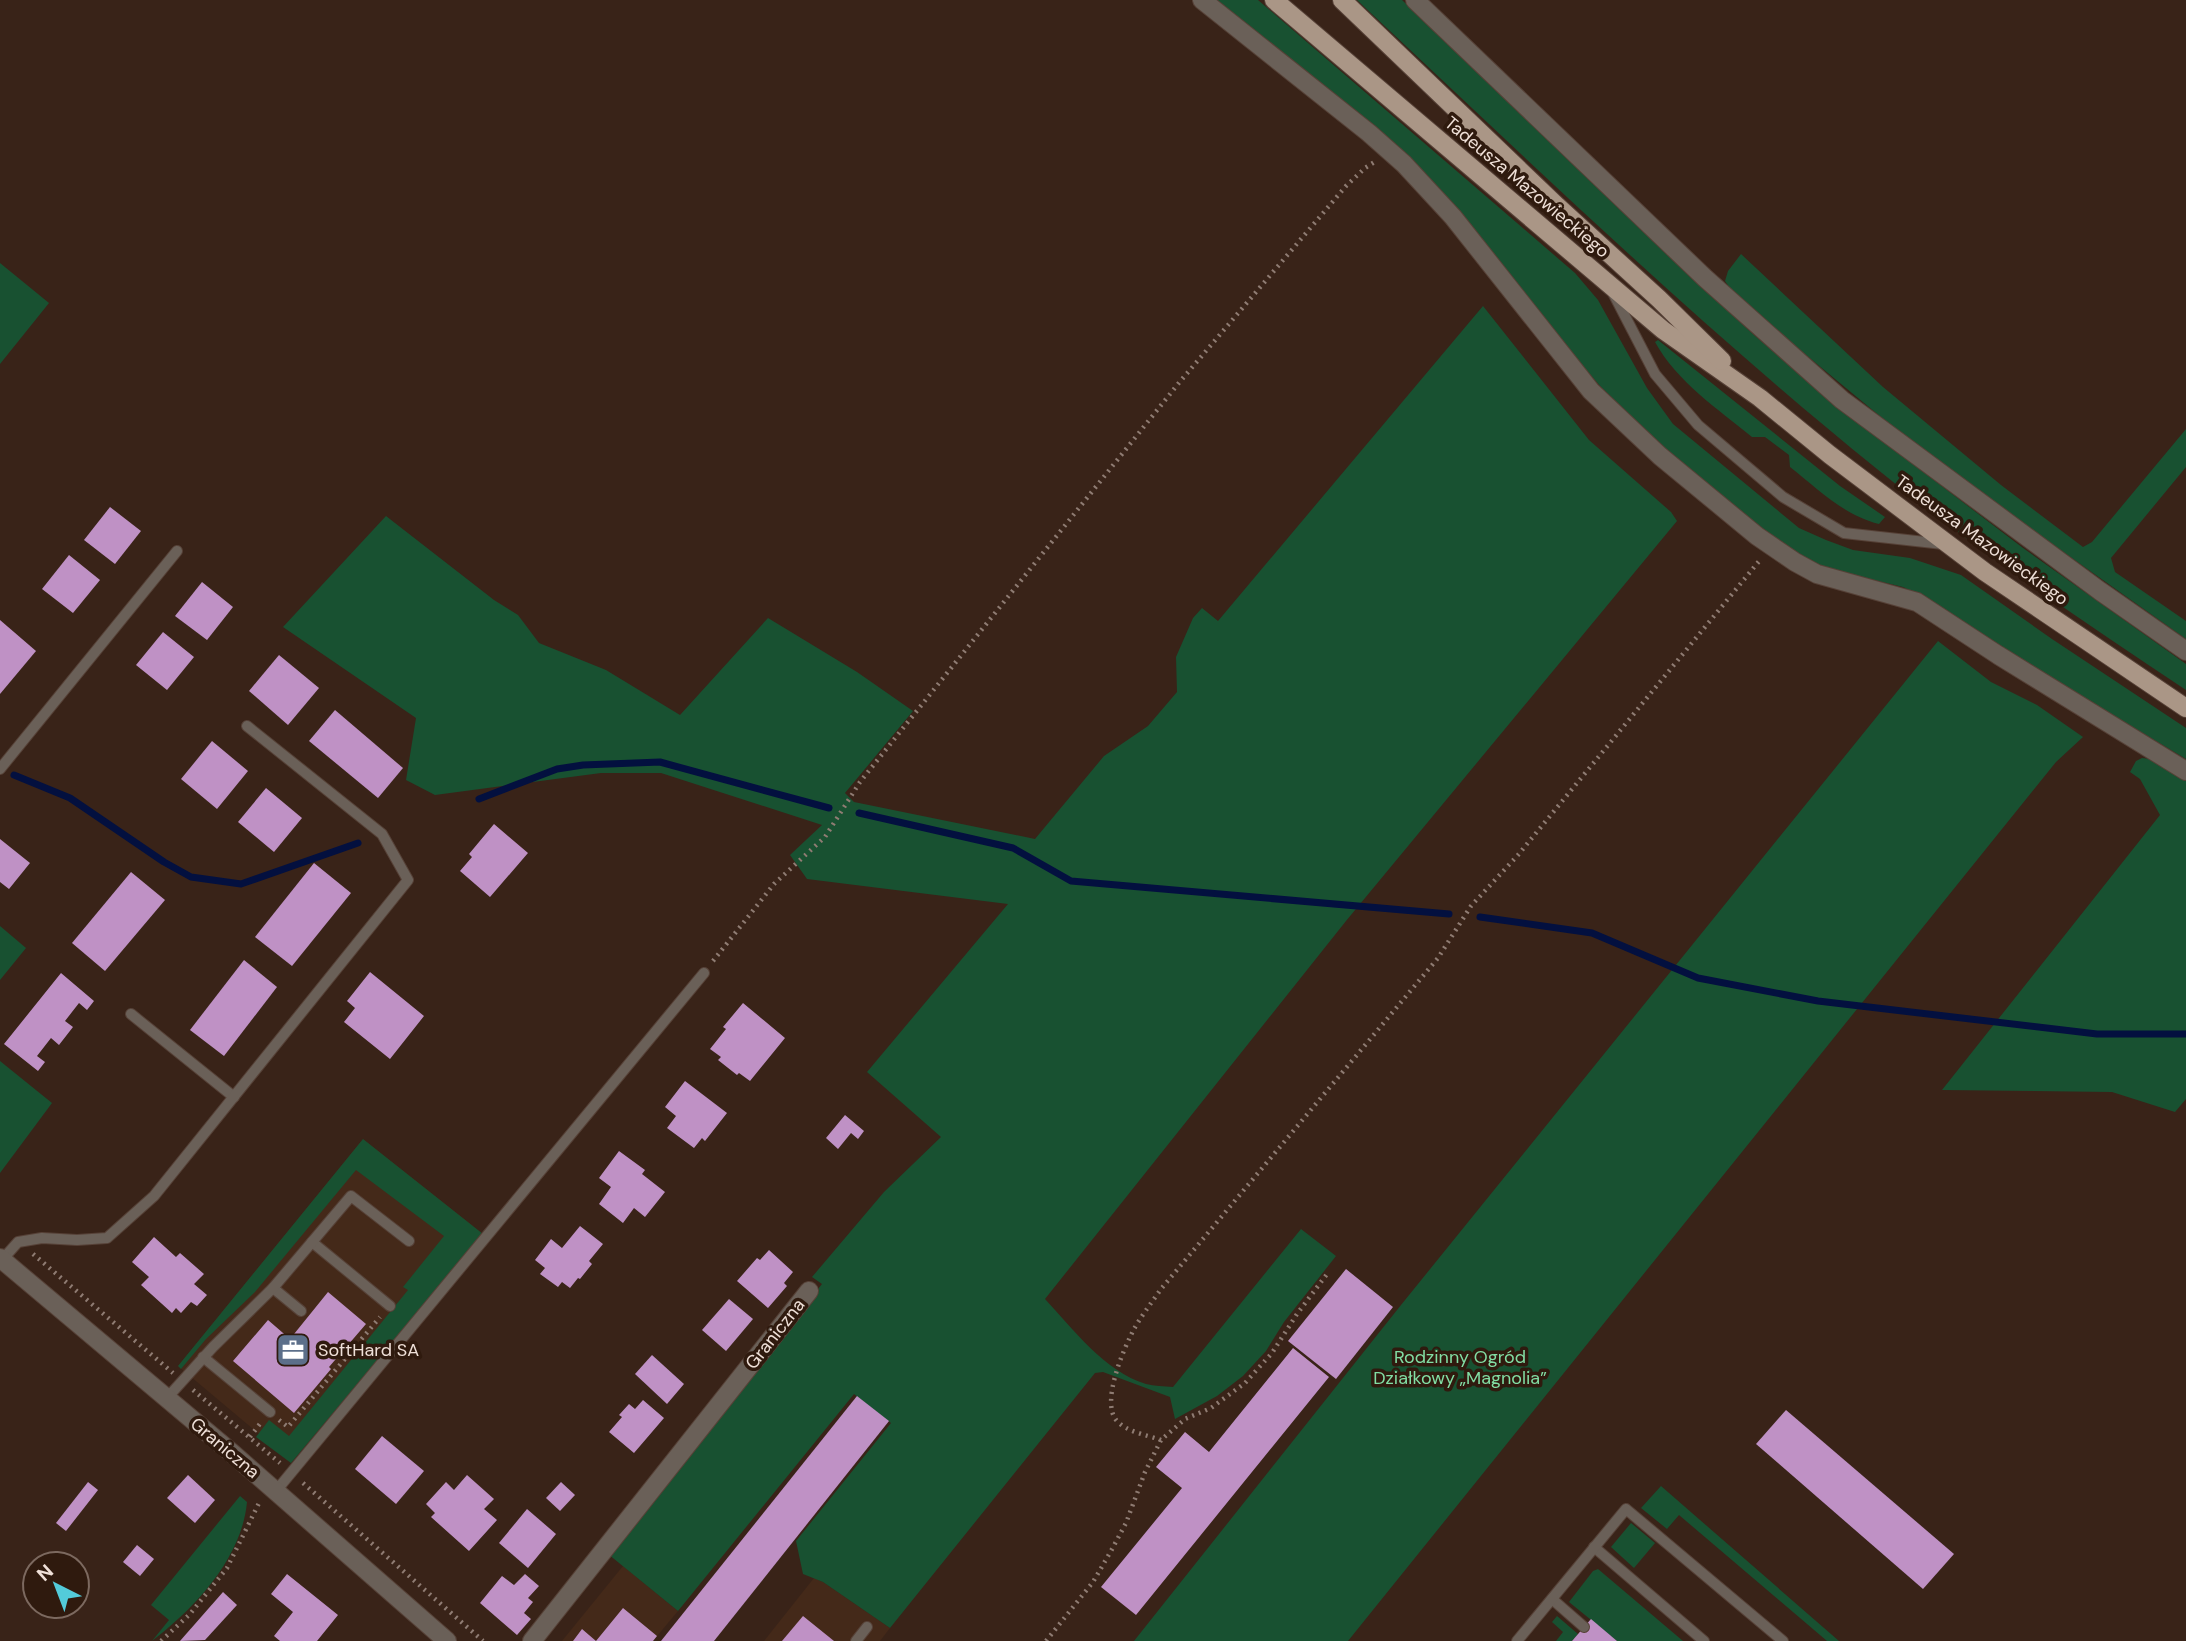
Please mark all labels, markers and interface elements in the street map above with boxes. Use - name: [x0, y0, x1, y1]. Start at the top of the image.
- street label: Tadeusza Mazowieckiego: [1440, 111, 1614, 263]
- street label: Tadeusza Mazowieckiego: [1891, 469, 2073, 611]
- street label: Graniczna: [740, 1294, 810, 1374]
- office icon: SoftHard SA: [274, 1331, 312, 1369]
- place label: SoftHard SA: [318, 1338, 419, 1362]
- park label: Rodzinny Ogród Działkowy „Magnolia”: [1373, 1345, 1547, 1390]
- street label: Graniczna: [185, 1412, 265, 1484]
- north arrow: [21, 1550, 91, 1620]
- text: N: [31, 1559, 58, 1587]

